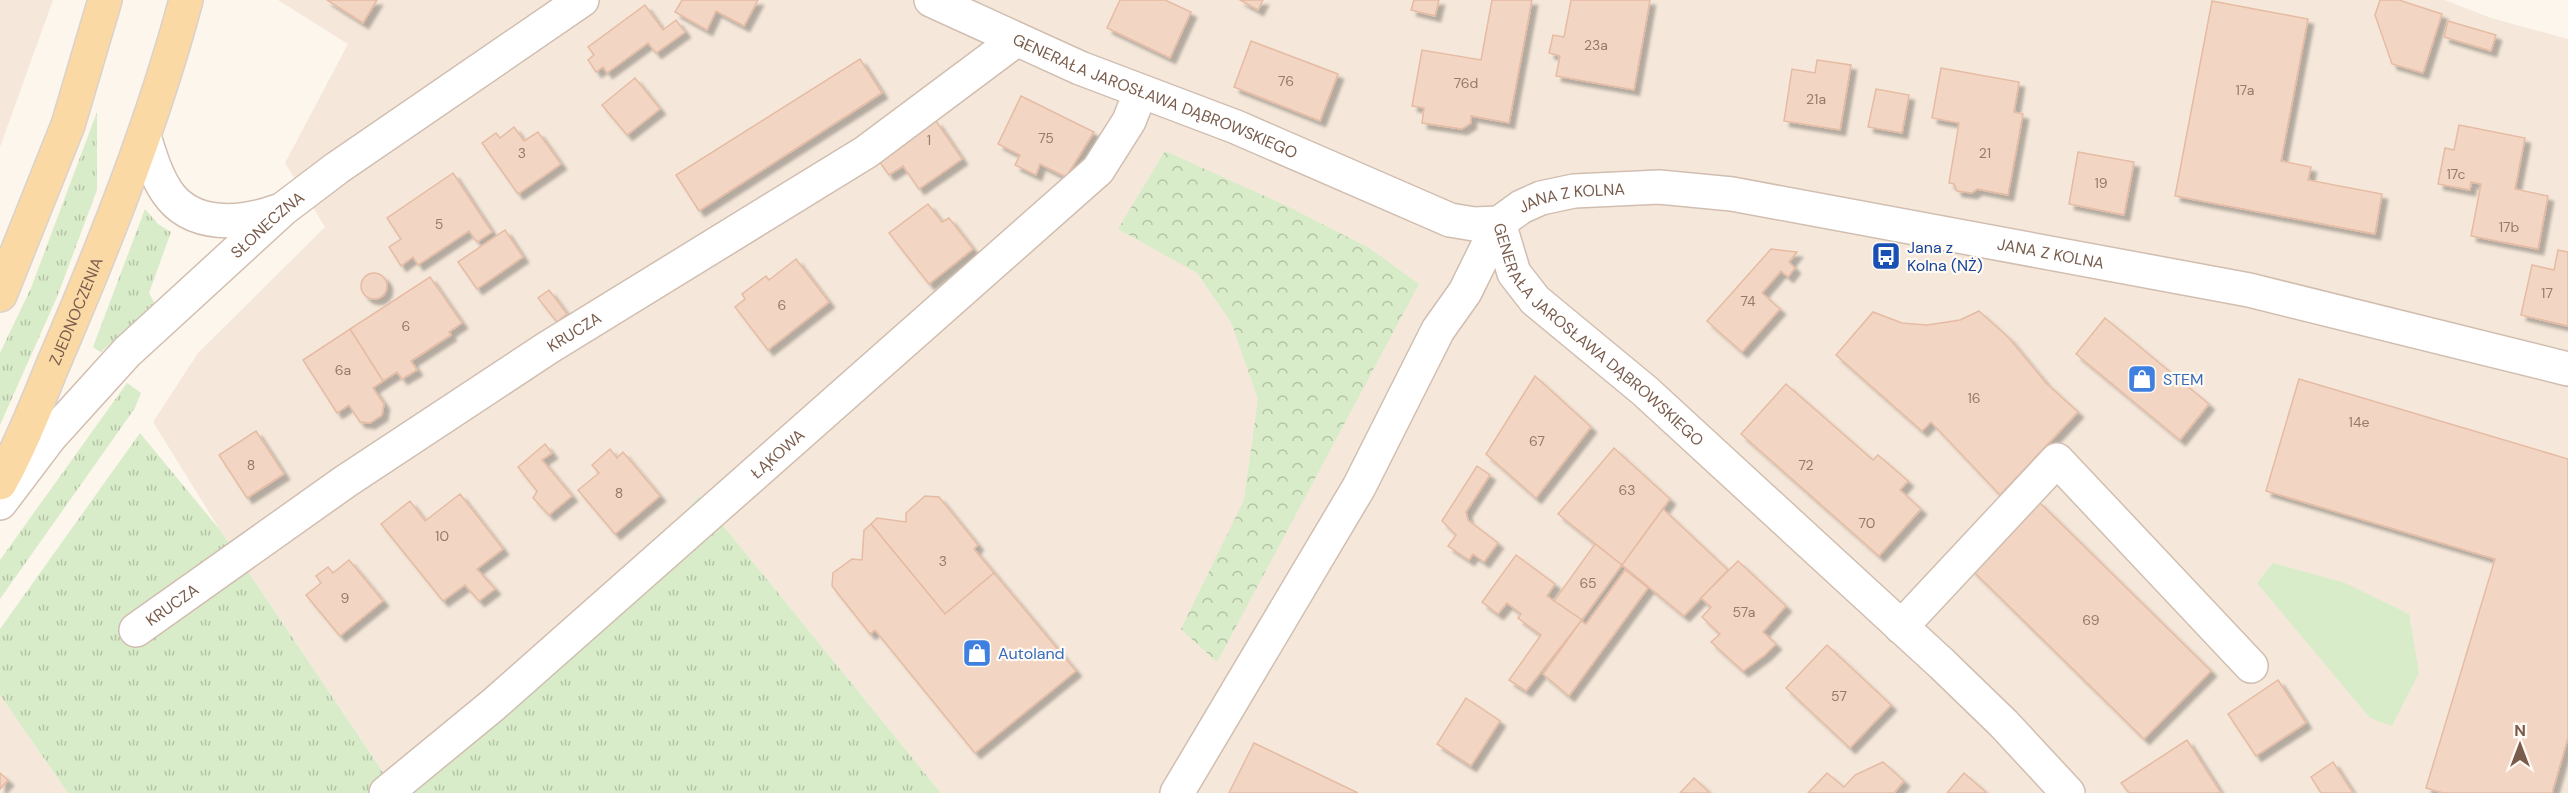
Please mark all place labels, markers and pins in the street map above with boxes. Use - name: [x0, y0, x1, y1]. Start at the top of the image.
- place label: Jana z Kolna (NŻ): [1907, 237, 1983, 276]
- bus stop icon: Jana z Kolna (NŻ): [1870, 240, 1902, 272]
- shop icon: STEM: [2126, 363, 2158, 395]
- place label: STEM: [2163, 369, 2203, 390]
- shop icon: Autoland: [961, 637, 993, 669]
- place label: Autoland: [998, 643, 1065, 664]

